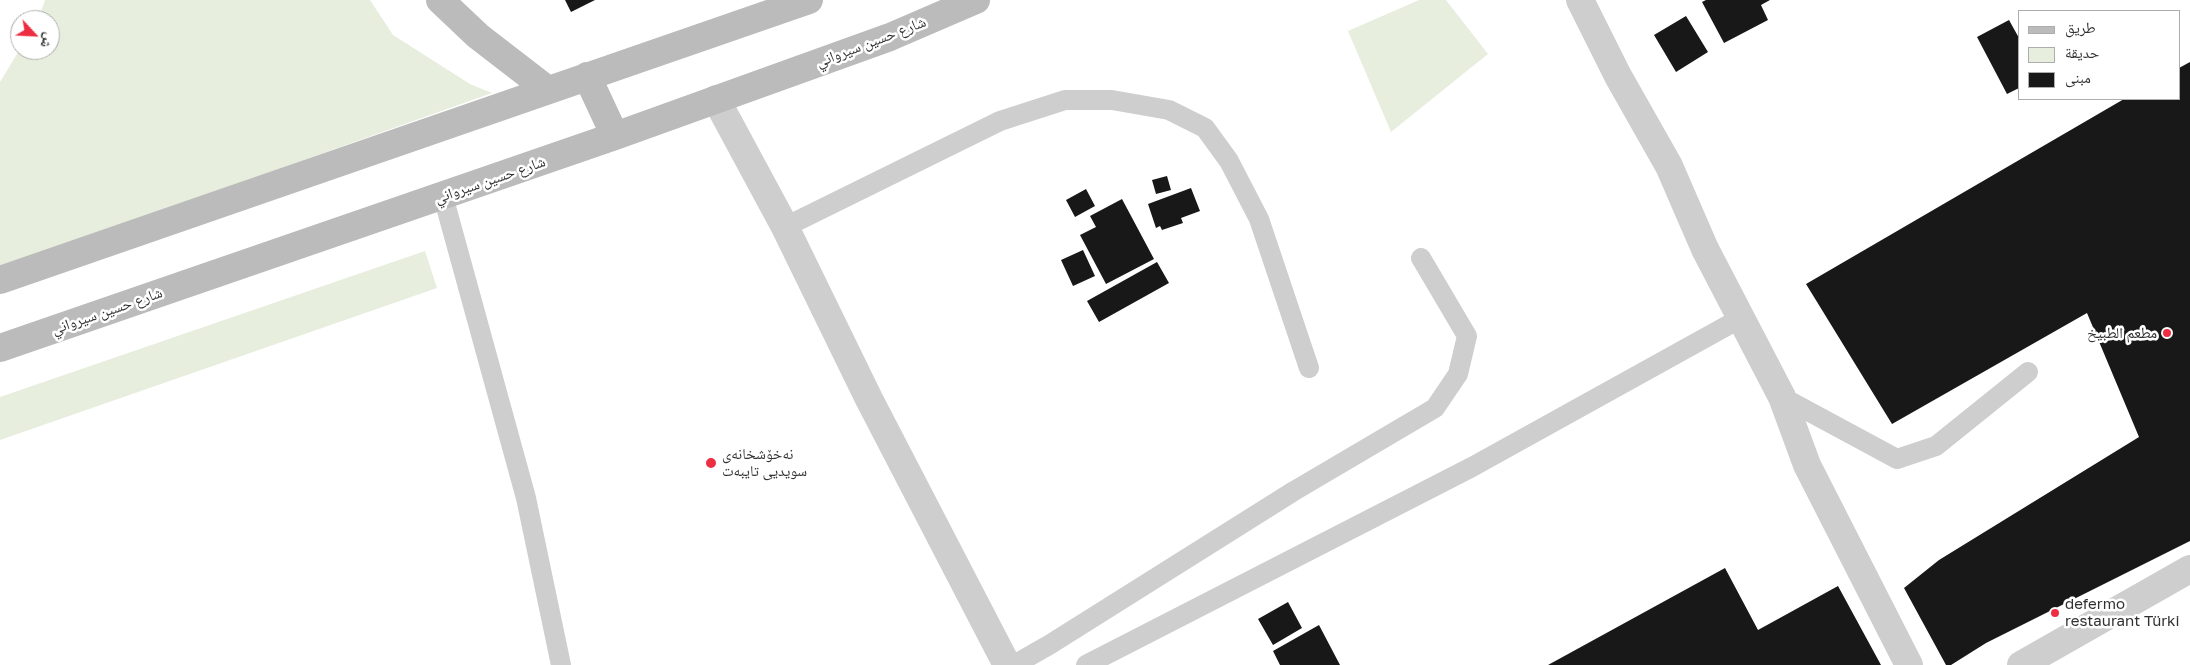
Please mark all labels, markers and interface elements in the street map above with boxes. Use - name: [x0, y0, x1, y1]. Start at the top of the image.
- north arrow: [10, 10, 60, 60]
- legend: [2018, 10, 2180, 100]
- street label: شارع حسين سيرواني: [814, 13, 928, 71]
- text: طريق: [2065, 18, 2096, 36]
- text: ش: [37, 31, 59, 51]
- text: حديقة: [2065, 43, 2099, 61]
- text: مبنى: [2065, 68, 2091, 86]
- street label: شارع حسين سيرواني: [432, 153, 548, 207]
- street label: شارع حسين سيرواني: [49, 284, 165, 338]
- place label: مطعم الطبيخ: [2087, 324, 2157, 342]
- marker: مطعم الطبيخ: [2161, 327, 2173, 339]
- place label: نەخۆشخانەی سویدیی تایبەت: [722, 445, 807, 480]
- marker: نەخۆشخانەی سویدیی تایبەت: [704, 456, 718, 470]
- place label: defermo restaurant Türki: [2065, 595, 2180, 630]
- marker: defermo restaurant Türki: [2049, 607, 2061, 619]

